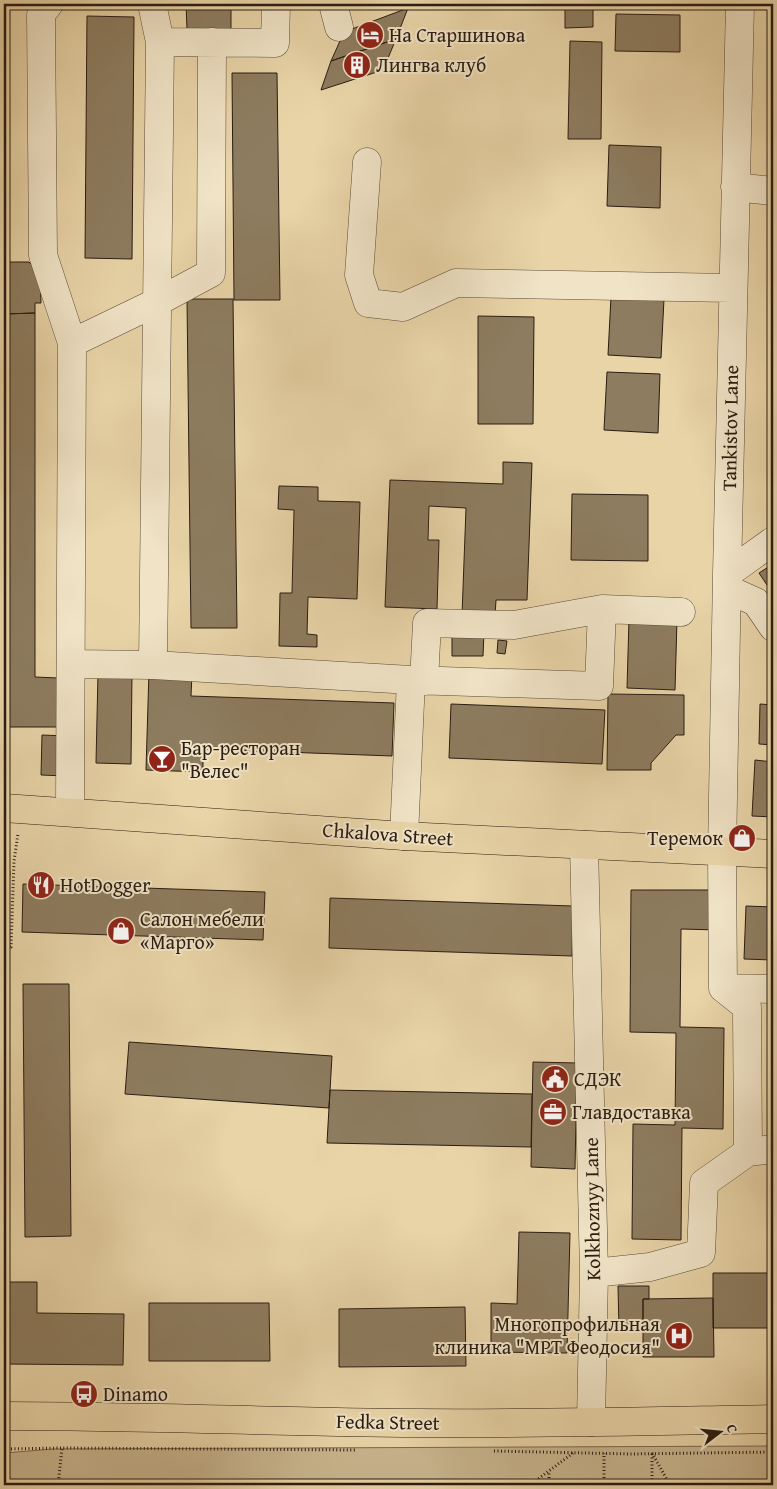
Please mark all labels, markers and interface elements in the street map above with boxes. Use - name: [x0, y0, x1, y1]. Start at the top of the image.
- hotel icon: На Старшинова: [355, 20, 385, 50]
- place label: На Старшинова: [389, 20, 526, 49]
- building icon: Лингва клуб: [342, 50, 372, 80]
- place label: Лингва клуб: [376, 50, 486, 79]
- street label: Tankistov Lane: [714, 365, 745, 491]
- place label: Бар-ресторан "Велес": [181, 733, 301, 785]
- bar icon: Бар-ресторан "Велес": [147, 744, 177, 774]
- street label: Chkalova Street: [322, 814, 454, 853]
- place label: Теремок: [647, 823, 724, 852]
- shop icon: Теремок: [727, 823, 757, 853]
- restaurant icon: HotDogger: [26, 870, 56, 900]
- place label: HotDogger: [60, 870, 150, 899]
- place label: Салон мебели «Марго»: [140, 904, 264, 956]
- shop icon: Салон мебели «Марго»: [106, 916, 136, 946]
- public building icon: СДЭК: [540, 1064, 570, 1094]
- place label: СДЭК: [574, 1064, 622, 1093]
- office icon: Главдоставка: [538, 1097, 568, 1127]
- place label: Главдоставка: [572, 1097, 691, 1126]
- street label: Kolkhoznyy Lane: [576, 1137, 607, 1281]
- place label: Многопрофильная клиника "МРТ Феодосия": [435, 1309, 660, 1361]
- hospital icon: Многопрофильная клиника "МРТ Феодосия": [664, 1321, 694, 1351]
- bus stop icon: Dinamo: [69, 1379, 99, 1409]
- place label: Dinamo: [103, 1379, 168, 1408]
- street label: Fedka Street: [336, 1406, 440, 1437]
- north arrow: [694, 1406, 744, 1456]
- text: С: [722, 1422, 743, 1435]

